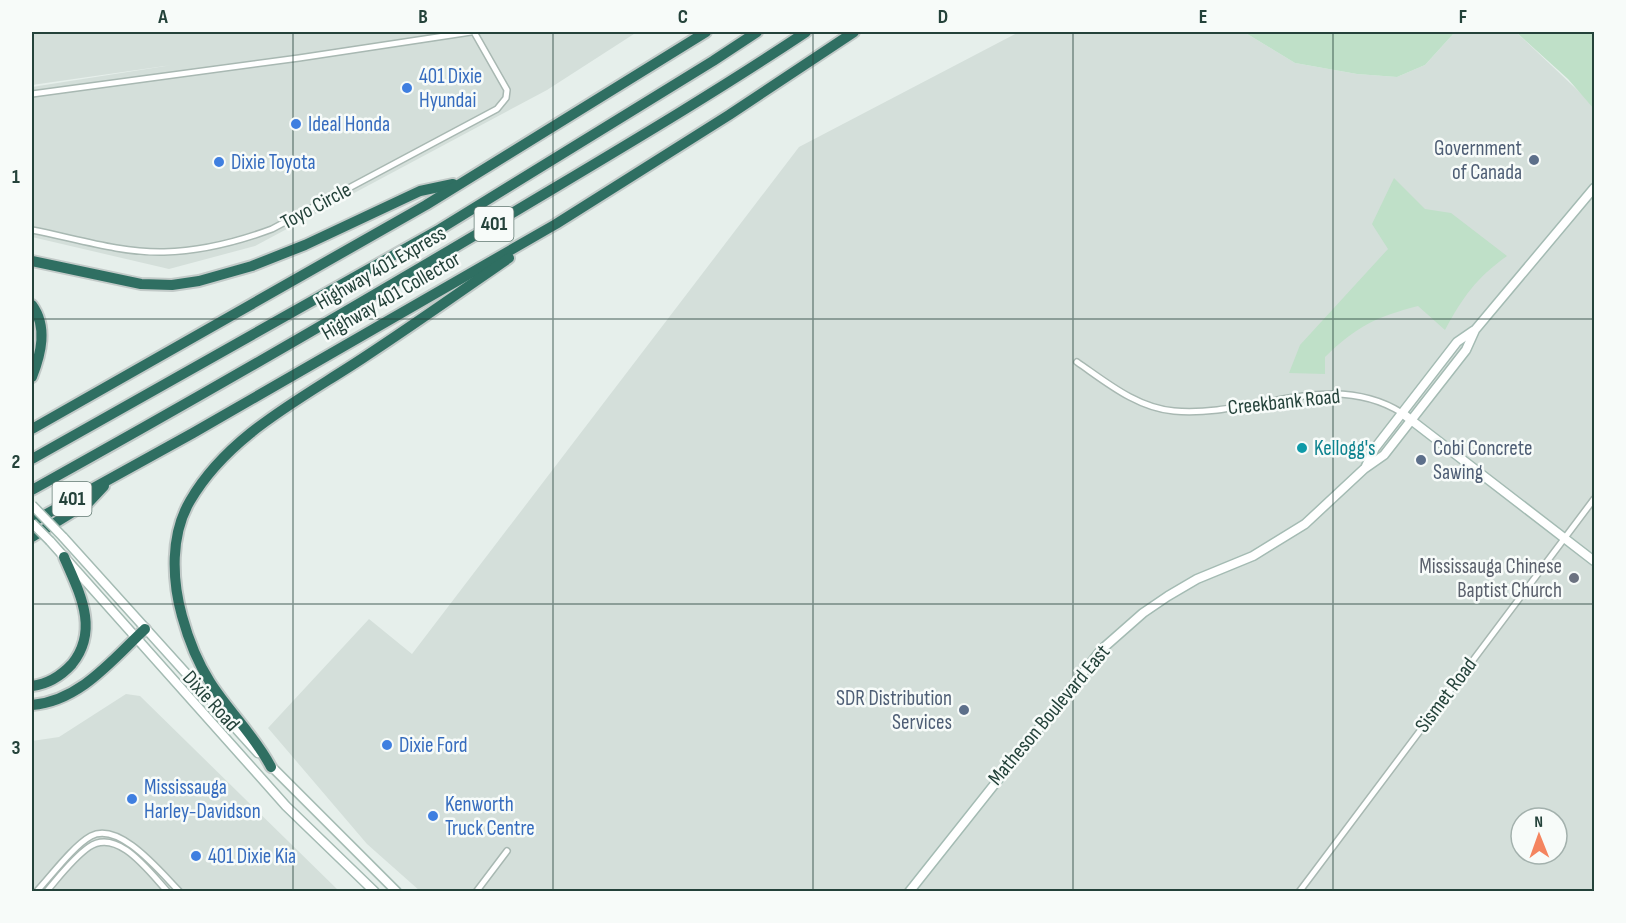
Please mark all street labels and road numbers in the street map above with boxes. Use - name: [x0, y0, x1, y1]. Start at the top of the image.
- street label: Toyo Circle: [276, 177, 356, 235]
- road number: 401: [474, 207, 514, 241]
- street label: Highway 401 Express: [312, 221, 450, 315]
- street label: Highway 401 Collector: [317, 246, 465, 346]
- street label: Creekbank Road: [1227, 384, 1341, 420]
- road number: 401: [52, 482, 92, 516]
- street label: Matheson Boulevard East: [983, 640, 1115, 790]
- street label: Sismet Road: [1410, 653, 1482, 737]
- street label: Dixie Road: [177, 666, 245, 736]

